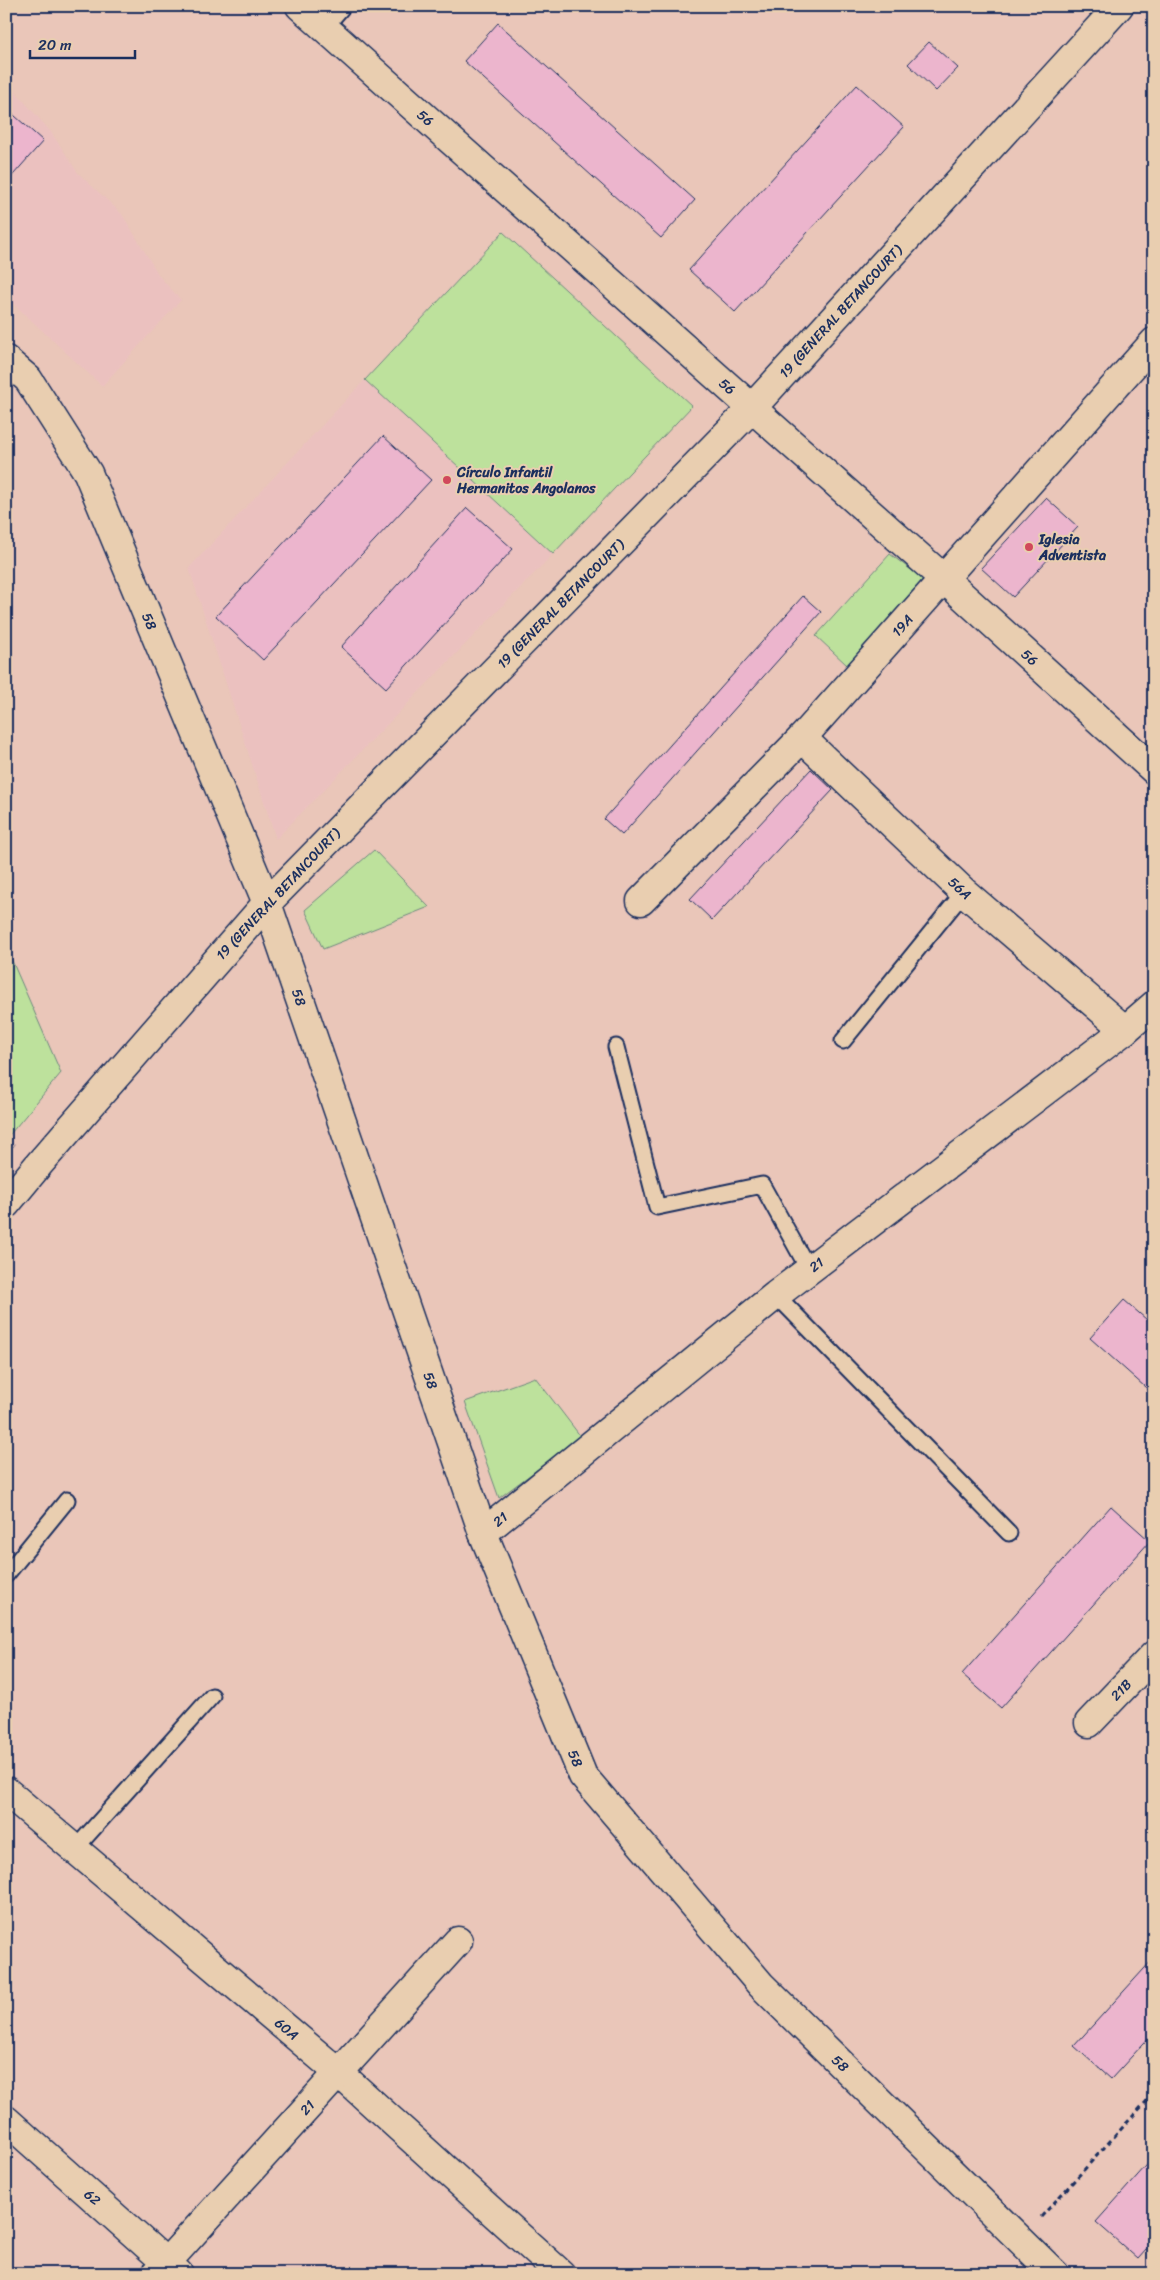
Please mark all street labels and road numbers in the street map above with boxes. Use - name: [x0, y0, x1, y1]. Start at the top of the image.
- street label: 56: [411, 103, 440, 133]
- street label: 19 (GENERAL BETANCOURT): [772, 238, 909, 384]
- street label: 56: [713, 371, 742, 401]
- street label: 19 (GENERAL BETANCOURT): [490, 532, 631, 675]
- street label: 58: [135, 608, 165, 634]
- street label: 19A: [885, 608, 920, 642]
- street label: 56: [1015, 642, 1044, 672]
- street label: 19 (GENERAL BETANCOURT): [210, 821, 347, 966]
- street label: 56A: [942, 870, 978, 906]
- street label: 58: [285, 985, 314, 1010]
- street label: 21: [803, 1250, 829, 1279]
- street label: 58: [416, 1368, 445, 1393]
- street label: 21: [487, 1505, 513, 1533]
- street label: 21B: [1104, 1673, 1138, 1707]
- street label: 58: [561, 1746, 591, 1771]
- street label: 60A: [269, 2011, 305, 2047]
- street label: 58: [826, 2048, 856, 2078]
- street label: 21: [293, 2094, 321, 2121]
- street label: 62: [78, 2182, 107, 2212]

